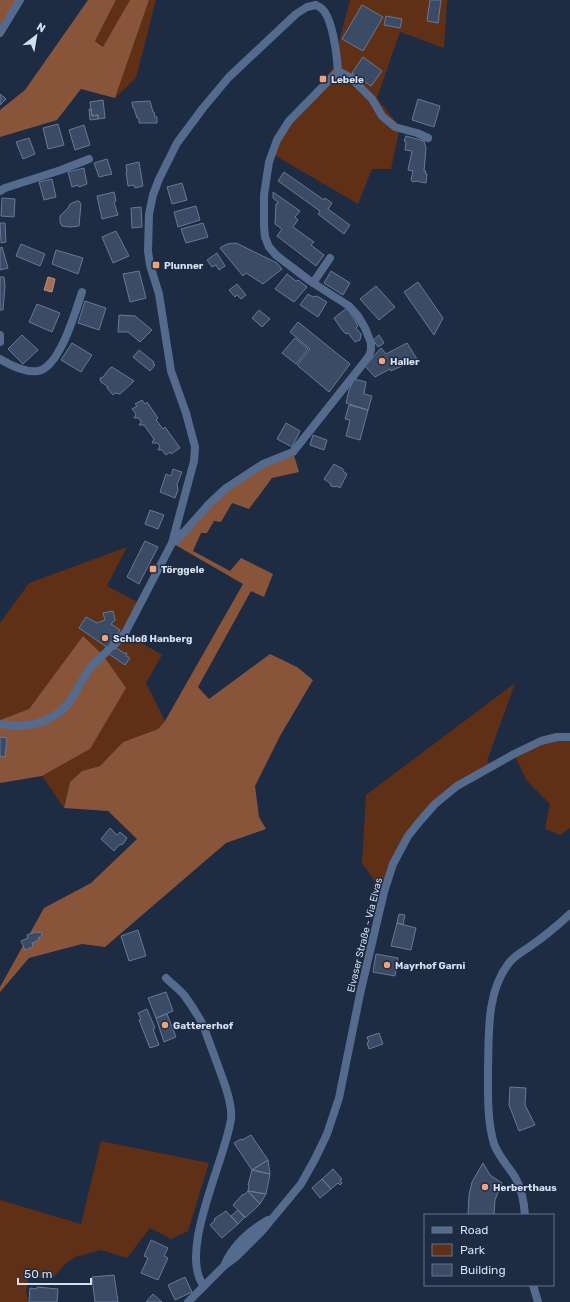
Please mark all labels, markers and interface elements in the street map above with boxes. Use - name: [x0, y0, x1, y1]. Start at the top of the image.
- north arrow: [16, 16, 56, 56]
- text: N: [34, 20, 48, 36]
- marker: Lebele: [318, 74, 328, 84]
- place label: Lebele: [331, 74, 364, 86]
- marker: Plunner: [151, 260, 161, 270]
- place label: Plunner: [164, 260, 204, 272]
- marker: Haller: [377, 356, 387, 366]
- place label: Haller: [390, 356, 420, 368]
- marker: Törggele: [148, 564, 158, 574]
- place label: Törggele: [161, 564, 204, 576]
- marker: Schloß Hanberg: [100, 633, 110, 643]
- place label: Schloß Hanberg: [113, 633, 192, 645]
- street label: Elvaser Straße - Via Elvas: [345, 877, 385, 994]
- marker: Mayrhof Garni: [382, 960, 392, 970]
- place label: Mayrhof Garni: [395, 960, 466, 972]
- marker: Gattererhof: [160, 1020, 170, 1030]
- place label: Gattererhof: [173, 1020, 234, 1032]
- marker: Herberthaus: [480, 1182, 490, 1192]
- place label: Herberthaus: [493, 1182, 557, 1194]
- legend: [424, 1214, 554, 1286]
- text: Road: [460, 1223, 488, 1237]
- text: Park: [460, 1243, 486, 1257]
- scale bar: [18, 1260, 91, 1286]
- text: Building: [460, 1263, 506, 1277]
- text: 50 m: [24, 1267, 52, 1281]

